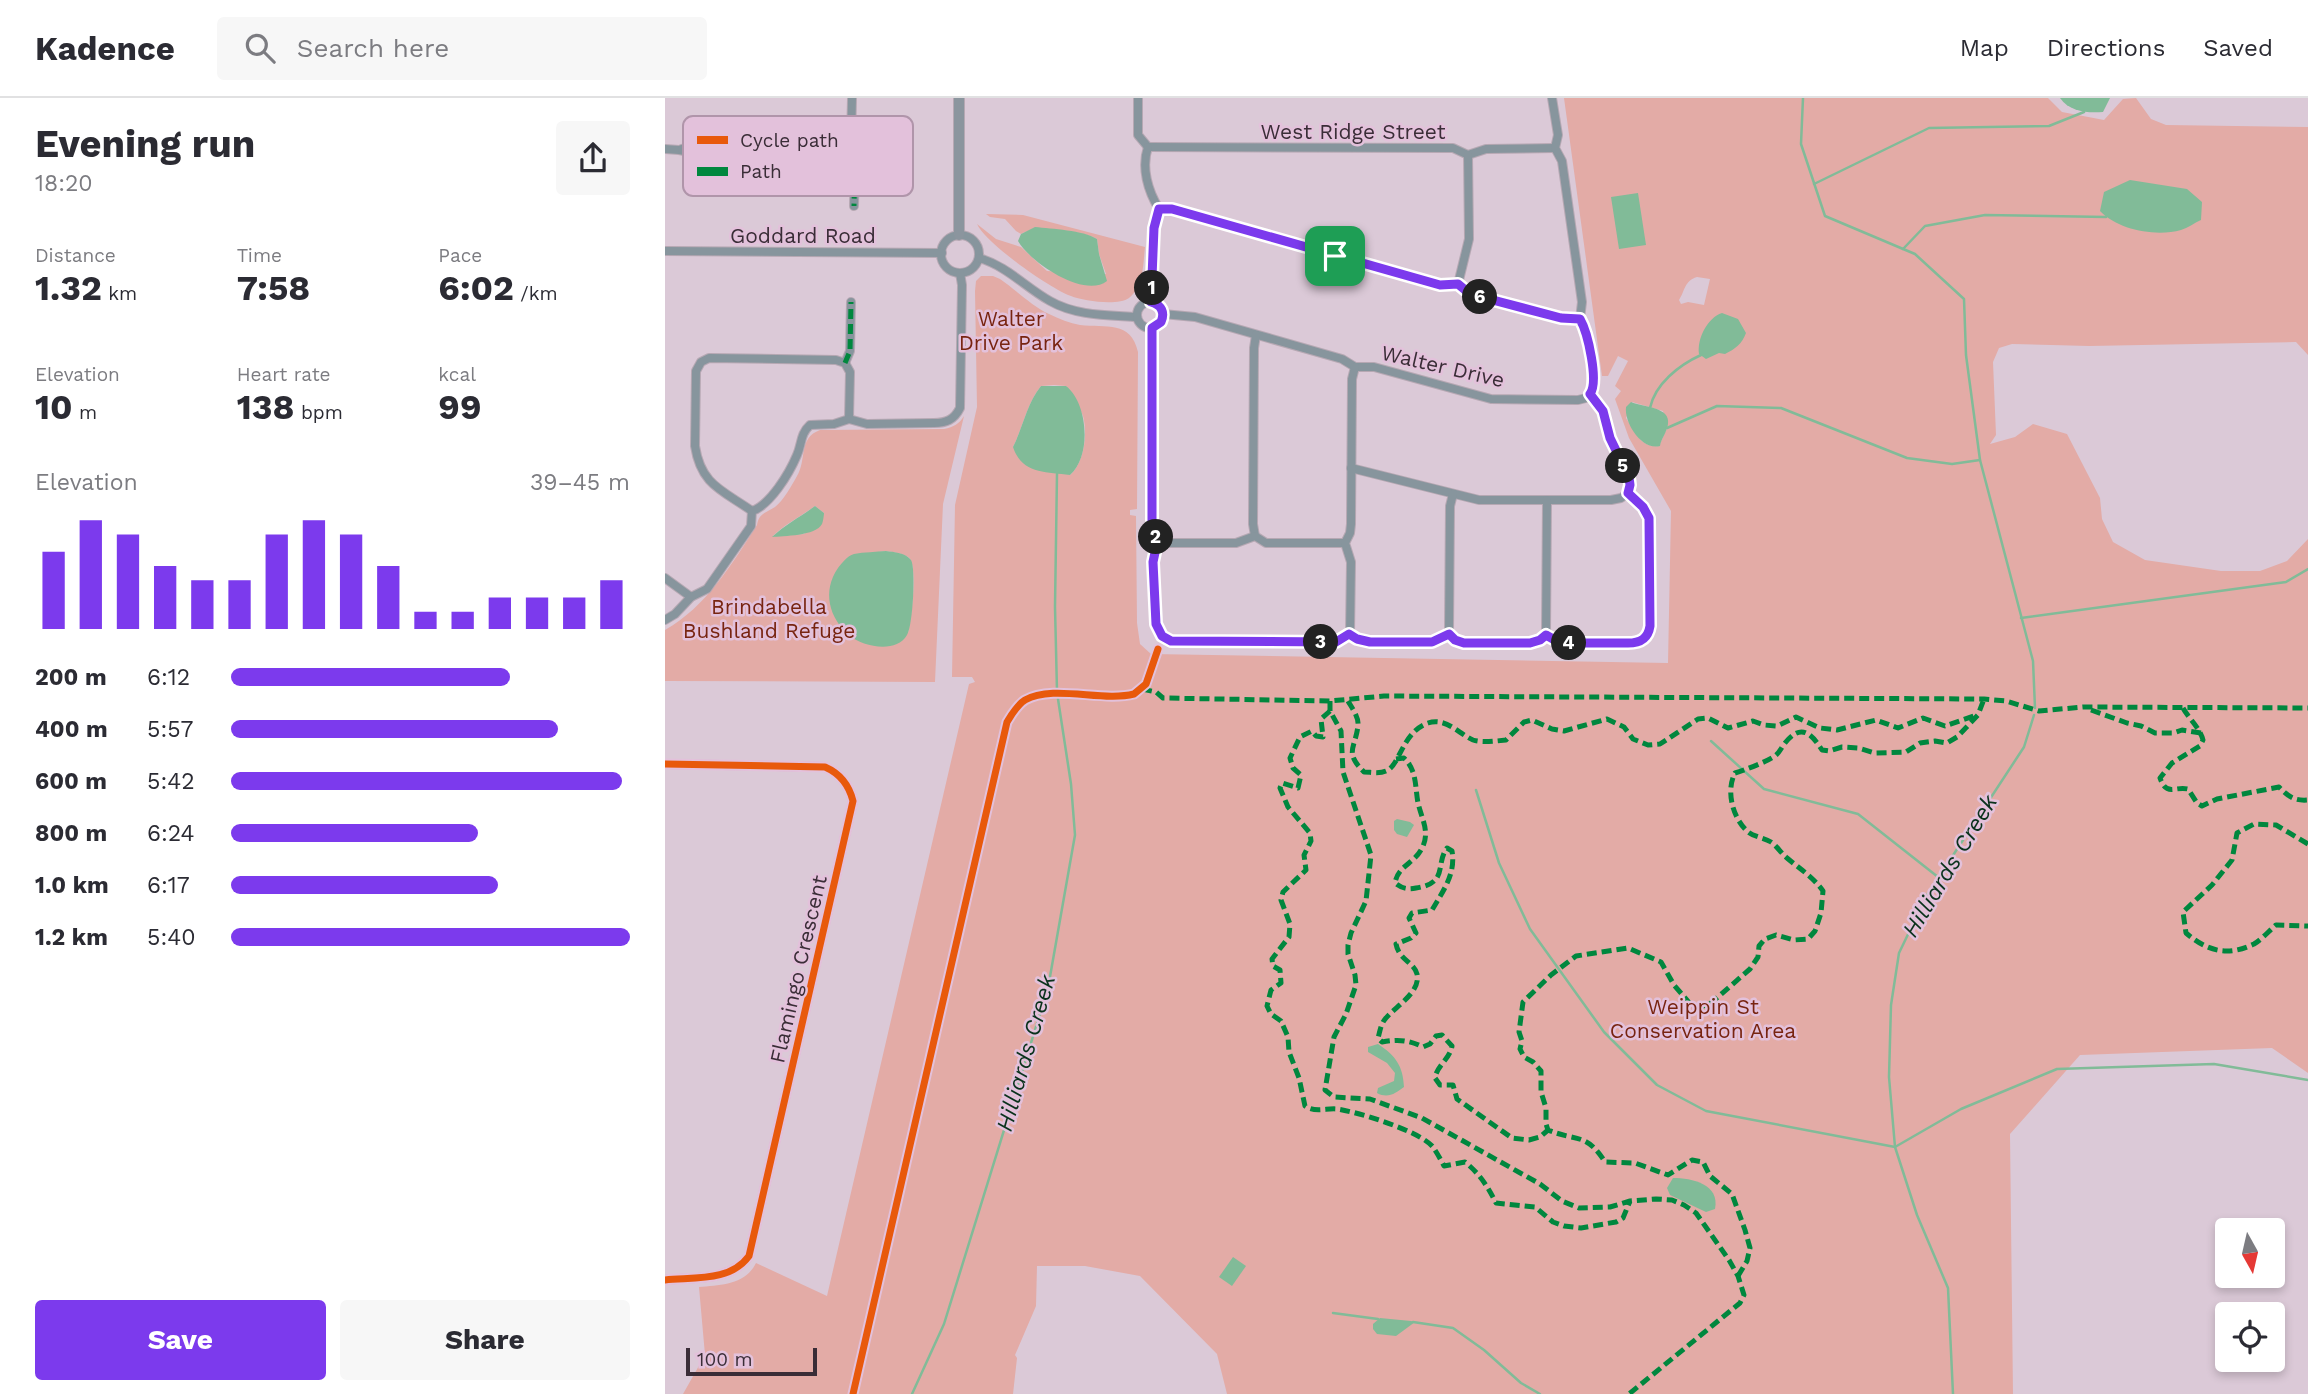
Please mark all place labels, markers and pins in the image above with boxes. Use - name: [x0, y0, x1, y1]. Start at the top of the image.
- pin: [1305, 226, 1365, 286]
- pin: 1: [1135, 270, 1169, 306]
- pin: 6: [1463, 280, 1497, 314]
- pin: 5: [1605, 448, 1641, 484]
- pin: 2: [1139, 520, 1173, 555]
- pin: 3: [1303, 624, 1339, 660]
- pin: 4: [1551, 626, 1587, 660]

